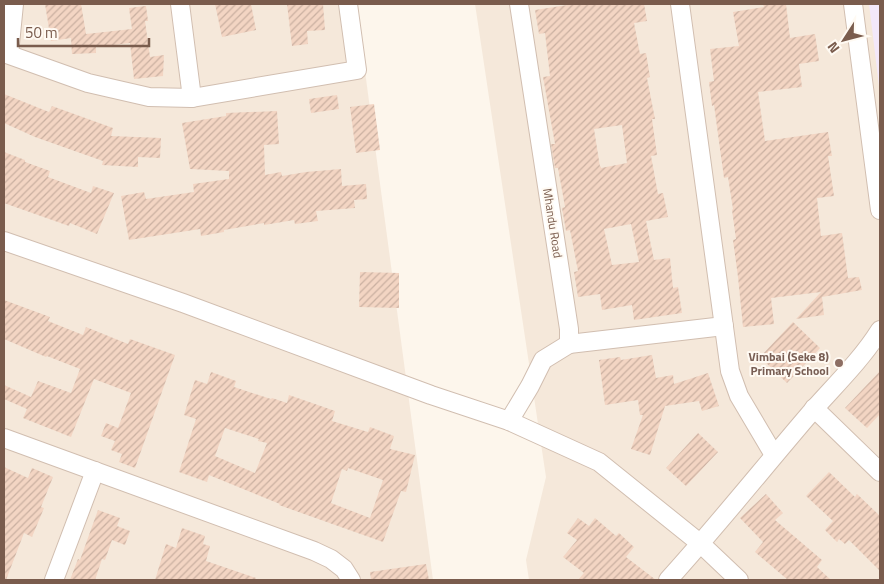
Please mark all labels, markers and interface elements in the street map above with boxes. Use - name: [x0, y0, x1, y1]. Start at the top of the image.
- scale bar: [18, 15, 149, 47]
- north arrow: [819, 15, 869, 65]
- text: 50 m: [25, 21, 58, 44]
- text: N: [822, 38, 844, 58]
- street label: Mhandu Road: [538, 187, 568, 259]
- place label: Vimbai (Seke 8) Primary School: [749, 347, 829, 380]
- marker: Vimbai (Seke 8) Primary School: [833, 357, 845, 369]

